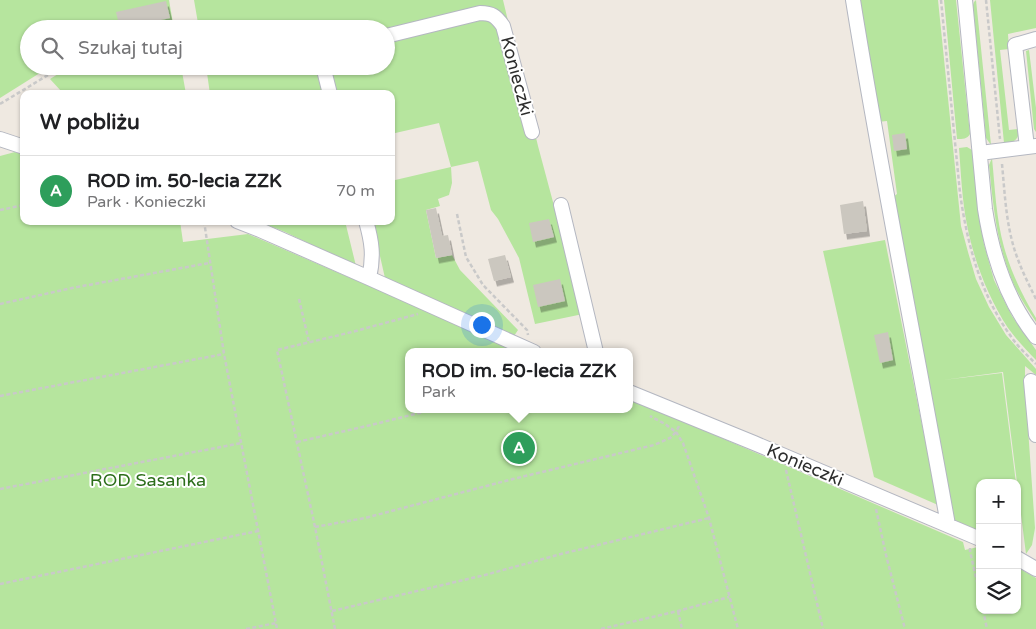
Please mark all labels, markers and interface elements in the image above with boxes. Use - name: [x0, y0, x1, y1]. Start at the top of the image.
- search box: [20, 20, 395, 75]
- icon: search: [38, 34, 66, 62]
- street label: Konieczki: [496, 34, 538, 118]
- text: Szukaj tutaj: [78, 37, 183, 59]
- text: W pobliżu: [40, 110, 140, 135]
- text: ROD im. 50-lecia ZZK: [87, 170, 282, 192]
- text: A: [50, 181, 62, 201]
- text: 70 m: [336, 181, 375, 201]
- text: Park · Konieczki: [87, 192, 206, 212]
- your location: [469, 312, 495, 338]
- popup: [405, 348, 633, 413]
- text: ROD im. 50-lecia ZZK: [422, 360, 616, 382]
- text: Park: [422, 382, 456, 402]
- pin: A: [503, 429, 535, 467]
- street label: Konieczki: [763, 439, 847, 491]
- park label: ROD Sasanka: [90, 469, 206, 491]
- map controls: [976, 479, 1021, 614]
- button: +: [976, 479, 1021, 524]
- button: −: [976, 524, 1021, 569]
- button: layers: [976, 569, 1021, 614]

